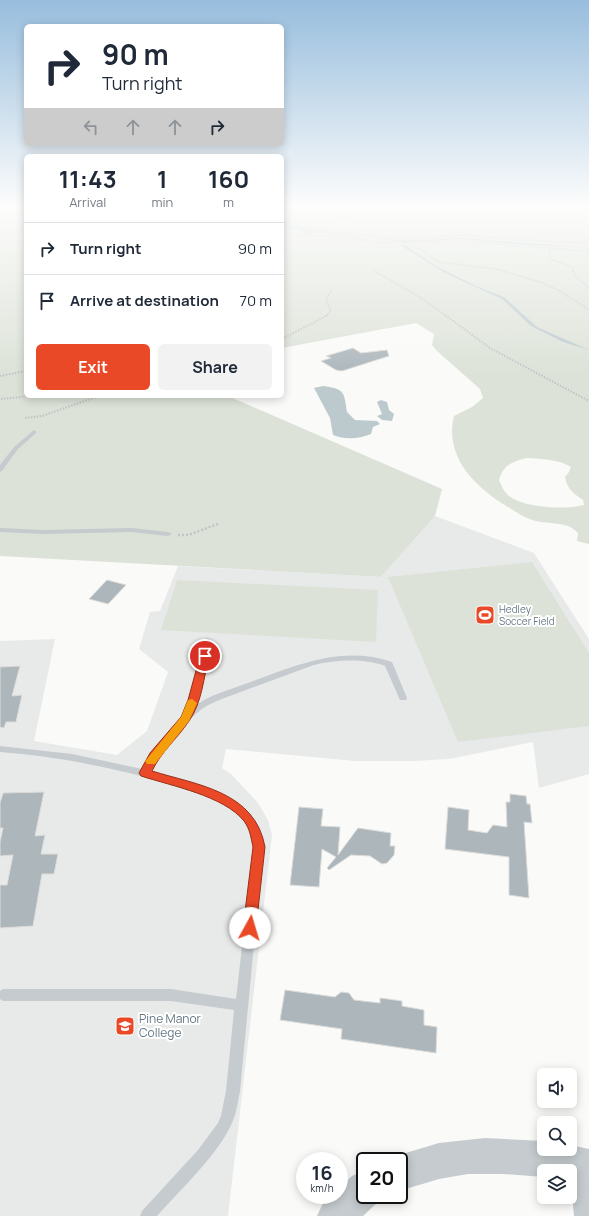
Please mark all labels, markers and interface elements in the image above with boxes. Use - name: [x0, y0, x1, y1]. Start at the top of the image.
- text: 90 m: [102, 35, 169, 73]
- icon: right: [36, 40, 88, 92]
- text: Turn right: [102, 71, 183, 95]
- icon: left: [80, 116, 102, 138]
- icon: ahead: [122, 116, 144, 138]
- icon: ahead: [164, 116, 186, 138]
- icon: right: [206, 116, 228, 138]
- text: 11:43: [59, 162, 117, 195]
- text: 1: [157, 162, 168, 195]
- text: 160: [208, 162, 249, 195]
- text: Arrival: [69, 193, 106, 211]
- text: min: [151, 193, 173, 211]
- text: m: [223, 193, 234, 211]
- icon: right: [36, 238, 58, 260]
- text: Turn right: [70, 238, 141, 259]
- text: 90 m: [238, 238, 272, 259]
- icon: arrive: [36, 290, 58, 312]
- text: Arrive at destination: [70, 290, 219, 311]
- text: 70 m: [240, 290, 272, 311]
- button: Exit: [36, 344, 150, 390]
- button: Share: [158, 344, 272, 390]
- place label: Hedley Soccer Field: [499, 602, 555, 628]
- sports icon: Hedley Soccer Field: [474, 604, 496, 626]
- pin: [188, 639, 222, 673]
- icon: arrive: [194, 645, 216, 667]
- position arrow: [229, 907, 271, 949]
- place label: Pine Manor College: [139, 1010, 201, 1041]
- school or university icon: Pine Manor College: [114, 1015, 136, 1037]
- map controls: [537, 1068, 577, 1204]
- button: sound: [537, 1068, 577, 1108]
- button: search: [537, 1116, 577, 1156]
- speed limit sign: 20: [356, 1152, 408, 1204]
- text: 16: [311, 1159, 333, 1186]
- button: layers: [537, 1164, 577, 1204]
- text: km/h: [310, 1181, 334, 1195]

